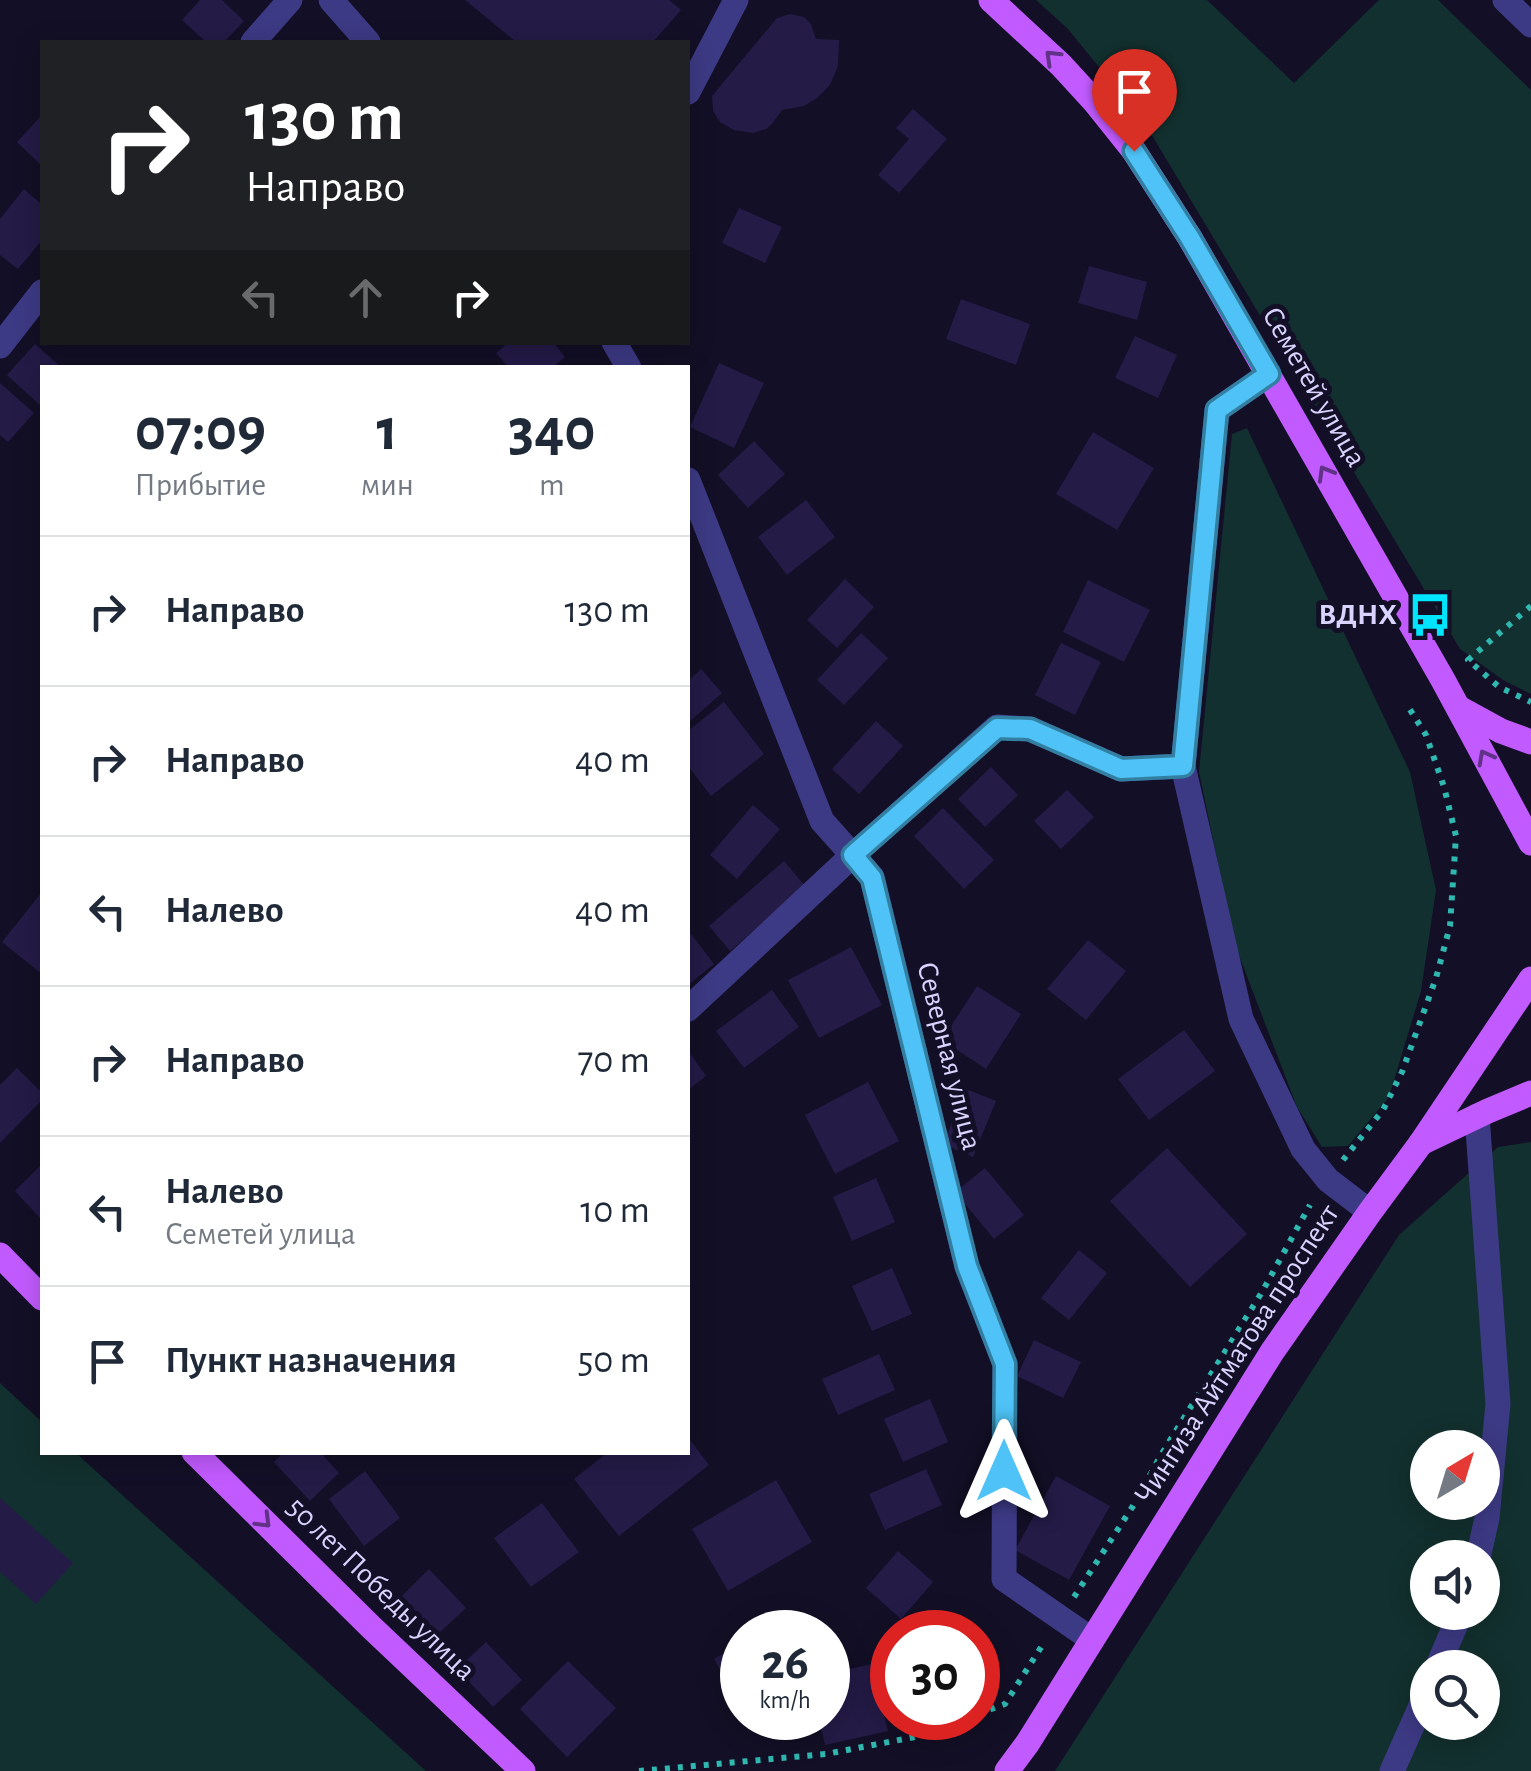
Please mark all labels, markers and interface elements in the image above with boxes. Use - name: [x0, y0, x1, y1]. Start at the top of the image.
- pin: [1092, 49, 1177, 152]
- one-way arrow: [1045, 51, 1063, 69]
- icon: arrive: [1107, 64, 1162, 119]
- icon: right: [80, 80, 210, 210]
- text: 130 m: [245, 83, 404, 153]
- text: Направо: [245, 165, 405, 210]
- icon: left: [233, 270, 288, 325]
- icon: ahead: [338, 270, 393, 325]
- icon: right: [443, 270, 498, 325]
- street label: Семетей улица: [1256, 302, 1372, 472]
- text: 07:09: [135, 401, 266, 461]
- text: 1: [376, 401, 398, 461]
- text: 340: [508, 401, 596, 461]
- one-way arrow: [1318, 466, 1338, 484]
- text: Прибытие: [134, 469, 266, 501]
- text: мин: [361, 469, 414, 501]
- text: m: [539, 469, 565, 501]
- icon: right: [80, 584, 135, 639]
- bus stop icon: ВДНХ: [1406, 591, 1454, 639]
- text: Направо: [165, 592, 304, 630]
- text: 130 m: [565, 592, 650, 630]
- place label: ВДНХ: [1319, 600, 1397, 630]
- icon: right: [80, 734, 135, 789]
- text: Направо: [165, 742, 304, 780]
- text: 40 m: [575, 742, 650, 780]
- one-way arrow: [1478, 749, 1497, 767]
- icon: left: [80, 884, 135, 939]
- text: Налево: [165, 892, 284, 930]
- text: 40 m: [575, 892, 650, 930]
- street label: Северная улица: [911, 959, 987, 1153]
- icon: right: [80, 1034, 135, 1089]
- text: Направо: [165, 1042, 304, 1080]
- text: 70 m: [577, 1042, 650, 1080]
- text: Налево: [165, 1173, 284, 1211]
- icon: left: [80, 1184, 135, 1239]
- text: 10 m: [580, 1192, 650, 1230]
- street label: Чингиза Айтматова проспект: [1129, 1199, 1345, 1509]
- text: Семетей улица: [165, 1218, 356, 1250]
- icon: arrive: [80, 1334, 135, 1389]
- text: Пункт назначения: [165, 1342, 457, 1380]
- text: 50 m: [577, 1342, 650, 1380]
- position arrow: [952, 1419, 1056, 1523]
- north arrow: [1410, 1430, 1500, 1520]
- map controls: [1410, 1430, 1500, 1740]
- street label: 50 лет Победы улица: [281, 1492, 481, 1686]
- one-way arrow: [252, 1509, 270, 1527]
- button: sound: [1410, 1540, 1500, 1630]
- speed limit sign: 30: [870, 1610, 1000, 1740]
- text: 26: [761, 1638, 809, 1688]
- button: search: [1410, 1650, 1500, 1740]
- text: km/h: [759, 1688, 811, 1713]

